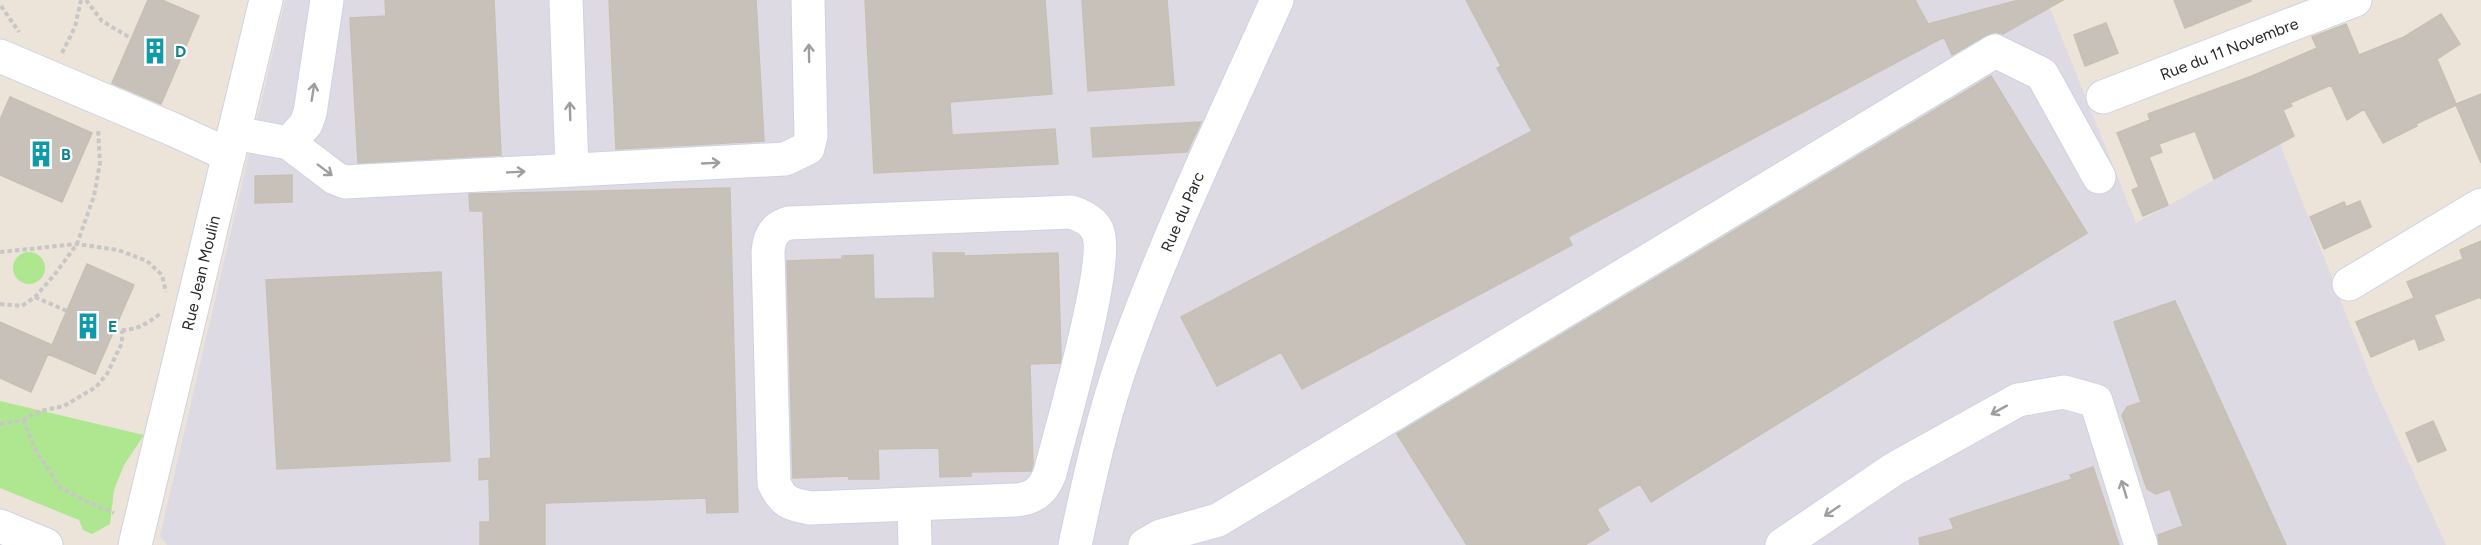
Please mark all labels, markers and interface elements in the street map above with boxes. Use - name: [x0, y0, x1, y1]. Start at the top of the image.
- street label: Rue du 11 Novembre: [2157, 14, 2301, 84]
- building icon: D: [140, 36, 170, 66]
- place label: D: [175, 42, 186, 61]
- one-way arrow: [803, 44, 815, 64]
- one-way arrow: [308, 83, 319, 103]
- one-way arrow: [564, 101, 575, 121]
- building icon: B: [26, 139, 56, 169]
- place label: B: [61, 145, 71, 164]
- one-way arrow: [700, 157, 720, 168]
- one-way arrow: [316, 164, 332, 177]
- one-way arrow: [505, 167, 525, 178]
- street label: Rue du Parc: [1157, 169, 1208, 255]
- street label: Rue Jean Moulin: [178, 213, 224, 332]
- building icon: E: [73, 311, 103, 341]
- place label: E: [108, 317, 117, 336]
- one-way arrow: [1991, 405, 2008, 417]
- one-way arrow: [2118, 480, 2129, 499]
- one-way arrow: [1824, 505, 1841, 517]

